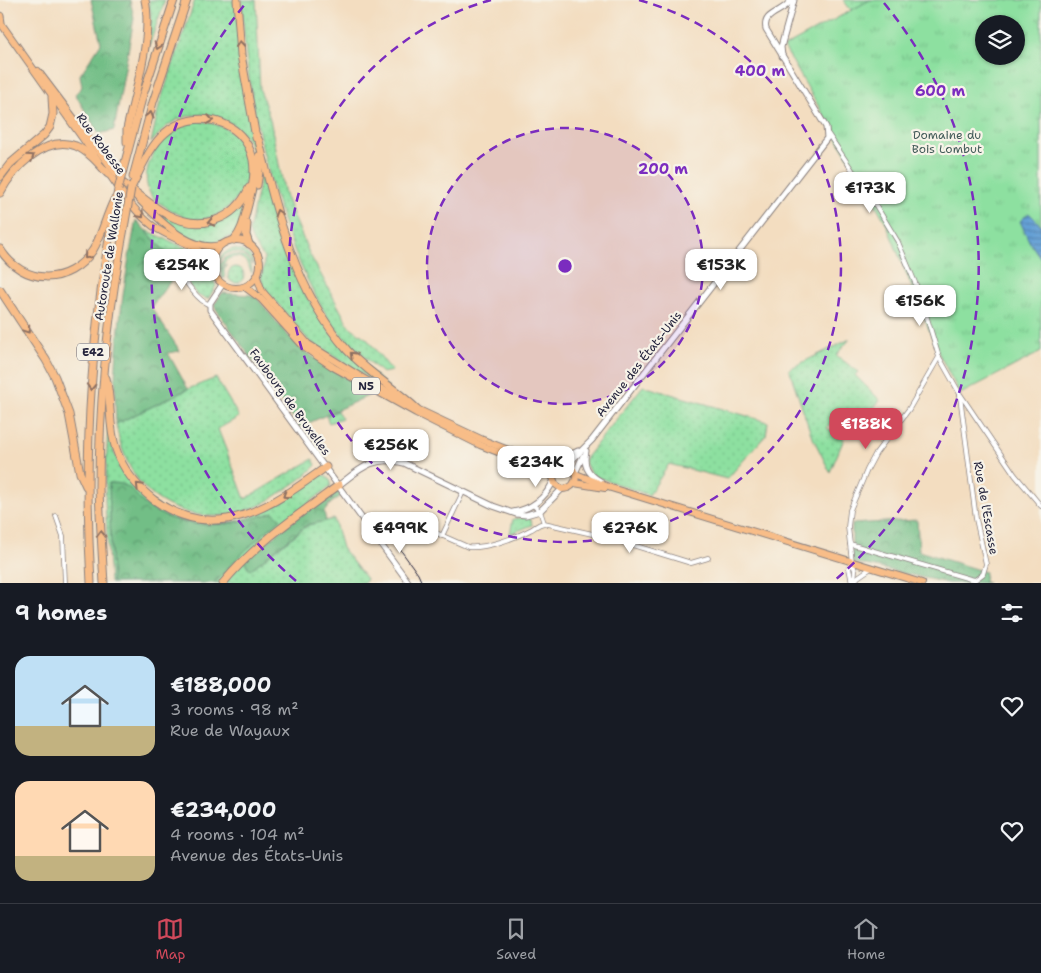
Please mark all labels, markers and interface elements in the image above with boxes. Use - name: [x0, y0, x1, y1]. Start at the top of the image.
- map controls: [975, 15, 1025, 65]
- button: layers: [975, 15, 1025, 65]
- one-way arrow: [235, 40, 246, 48]
- one-way arrow: [154, 41, 164, 50]
- text: 400 m: [735, 61, 785, 81]
- text: 600 m: [915, 81, 965, 101]
- street label: Rue Robesse: [73, 110, 129, 178]
- one-way arrow: [144, 112, 154, 120]
- one-way arrow: [205, 114, 214, 124]
- park label: Domaine du Bois Lombut: [912, 127, 982, 157]
- one-way arrow: [26, 153, 35, 163]
- text: 200 m: [638, 159, 688, 179]
- pin: €173K: [835, 172, 905, 214]
- text: €173K: [845, 177, 895, 198]
- street label: Autoroute de Wallonie: [91, 190, 127, 322]
- one-way arrow: [273, 208, 284, 217]
- one-way arrow: [136, 209, 145, 218]
- one-way arrow: [207, 216, 215, 226]
- pin: €254K: [147, 248, 217, 291]
- pin: €153K: [686, 248, 756, 291]
- one-way arrow: [85, 250, 93, 259]
- text: €254K: [155, 254, 209, 275]
- text: €153K: [696, 254, 746, 275]
- centre of rings: [556, 257, 574, 275]
- pin: €156K: [885, 284, 955, 327]
- text: €156K: [895, 290, 945, 311]
- street label: Avenue des États-Unis: [593, 308, 685, 420]
- one-way arrow: [21, 325, 30, 334]
- road number: E42: [77, 344, 109, 361]
- street label: Faubourg de Bruxelles: [246, 345, 334, 459]
- one-way arrow: [350, 352, 359, 361]
- road number: N5: [352, 378, 380, 394]
- one-way arrow: [85, 383, 96, 391]
- pin: €188K: [831, 408, 901, 450]
- text: €188K: [840, 413, 892, 434]
- pin: €256K: [356, 428, 426, 471]
- text: €256K: [364, 434, 418, 455]
- pin: €234K: [501, 446, 571, 488]
- text: €234K: [508, 451, 564, 472]
- street label: Rue de l'Escasse: [970, 460, 1002, 556]
- one-way arrow: [136, 483, 145, 492]
- one-way arrow: [282, 489, 292, 498]
- pin: €499K: [365, 512, 435, 554]
- pin: €276K: [595, 512, 665, 554]
- text: €499K: [372, 517, 428, 538]
- text: €276K: [603, 517, 657, 538]
- one-way arrow: [96, 530, 107, 538]
- text: 9 homes: [15, 599, 107, 627]
- icon: filters: [998, 599, 1026, 627]
- text: €188,000: [170, 671, 271, 699]
- icon: home: [55, 676, 115, 736]
- icon: heart: [998, 692, 1026, 720]
- text: 3 rooms · 98 m²: [170, 699, 299, 720]
- text: Rue de Wayaux: [170, 720, 290, 741]
- text: €234,000: [170, 796, 276, 824]
- icon: home: [55, 801, 115, 861]
- icon: heart: [998, 817, 1026, 845]
- text: 4 rooms · 104 m²: [170, 824, 305, 845]
- text: Avenue des États-Unis: [170, 845, 343, 866]
- tab: Map: [155, 915, 185, 963]
- tab: Saved: [496, 915, 536, 963]
- tab: Home: [847, 915, 886, 963]

